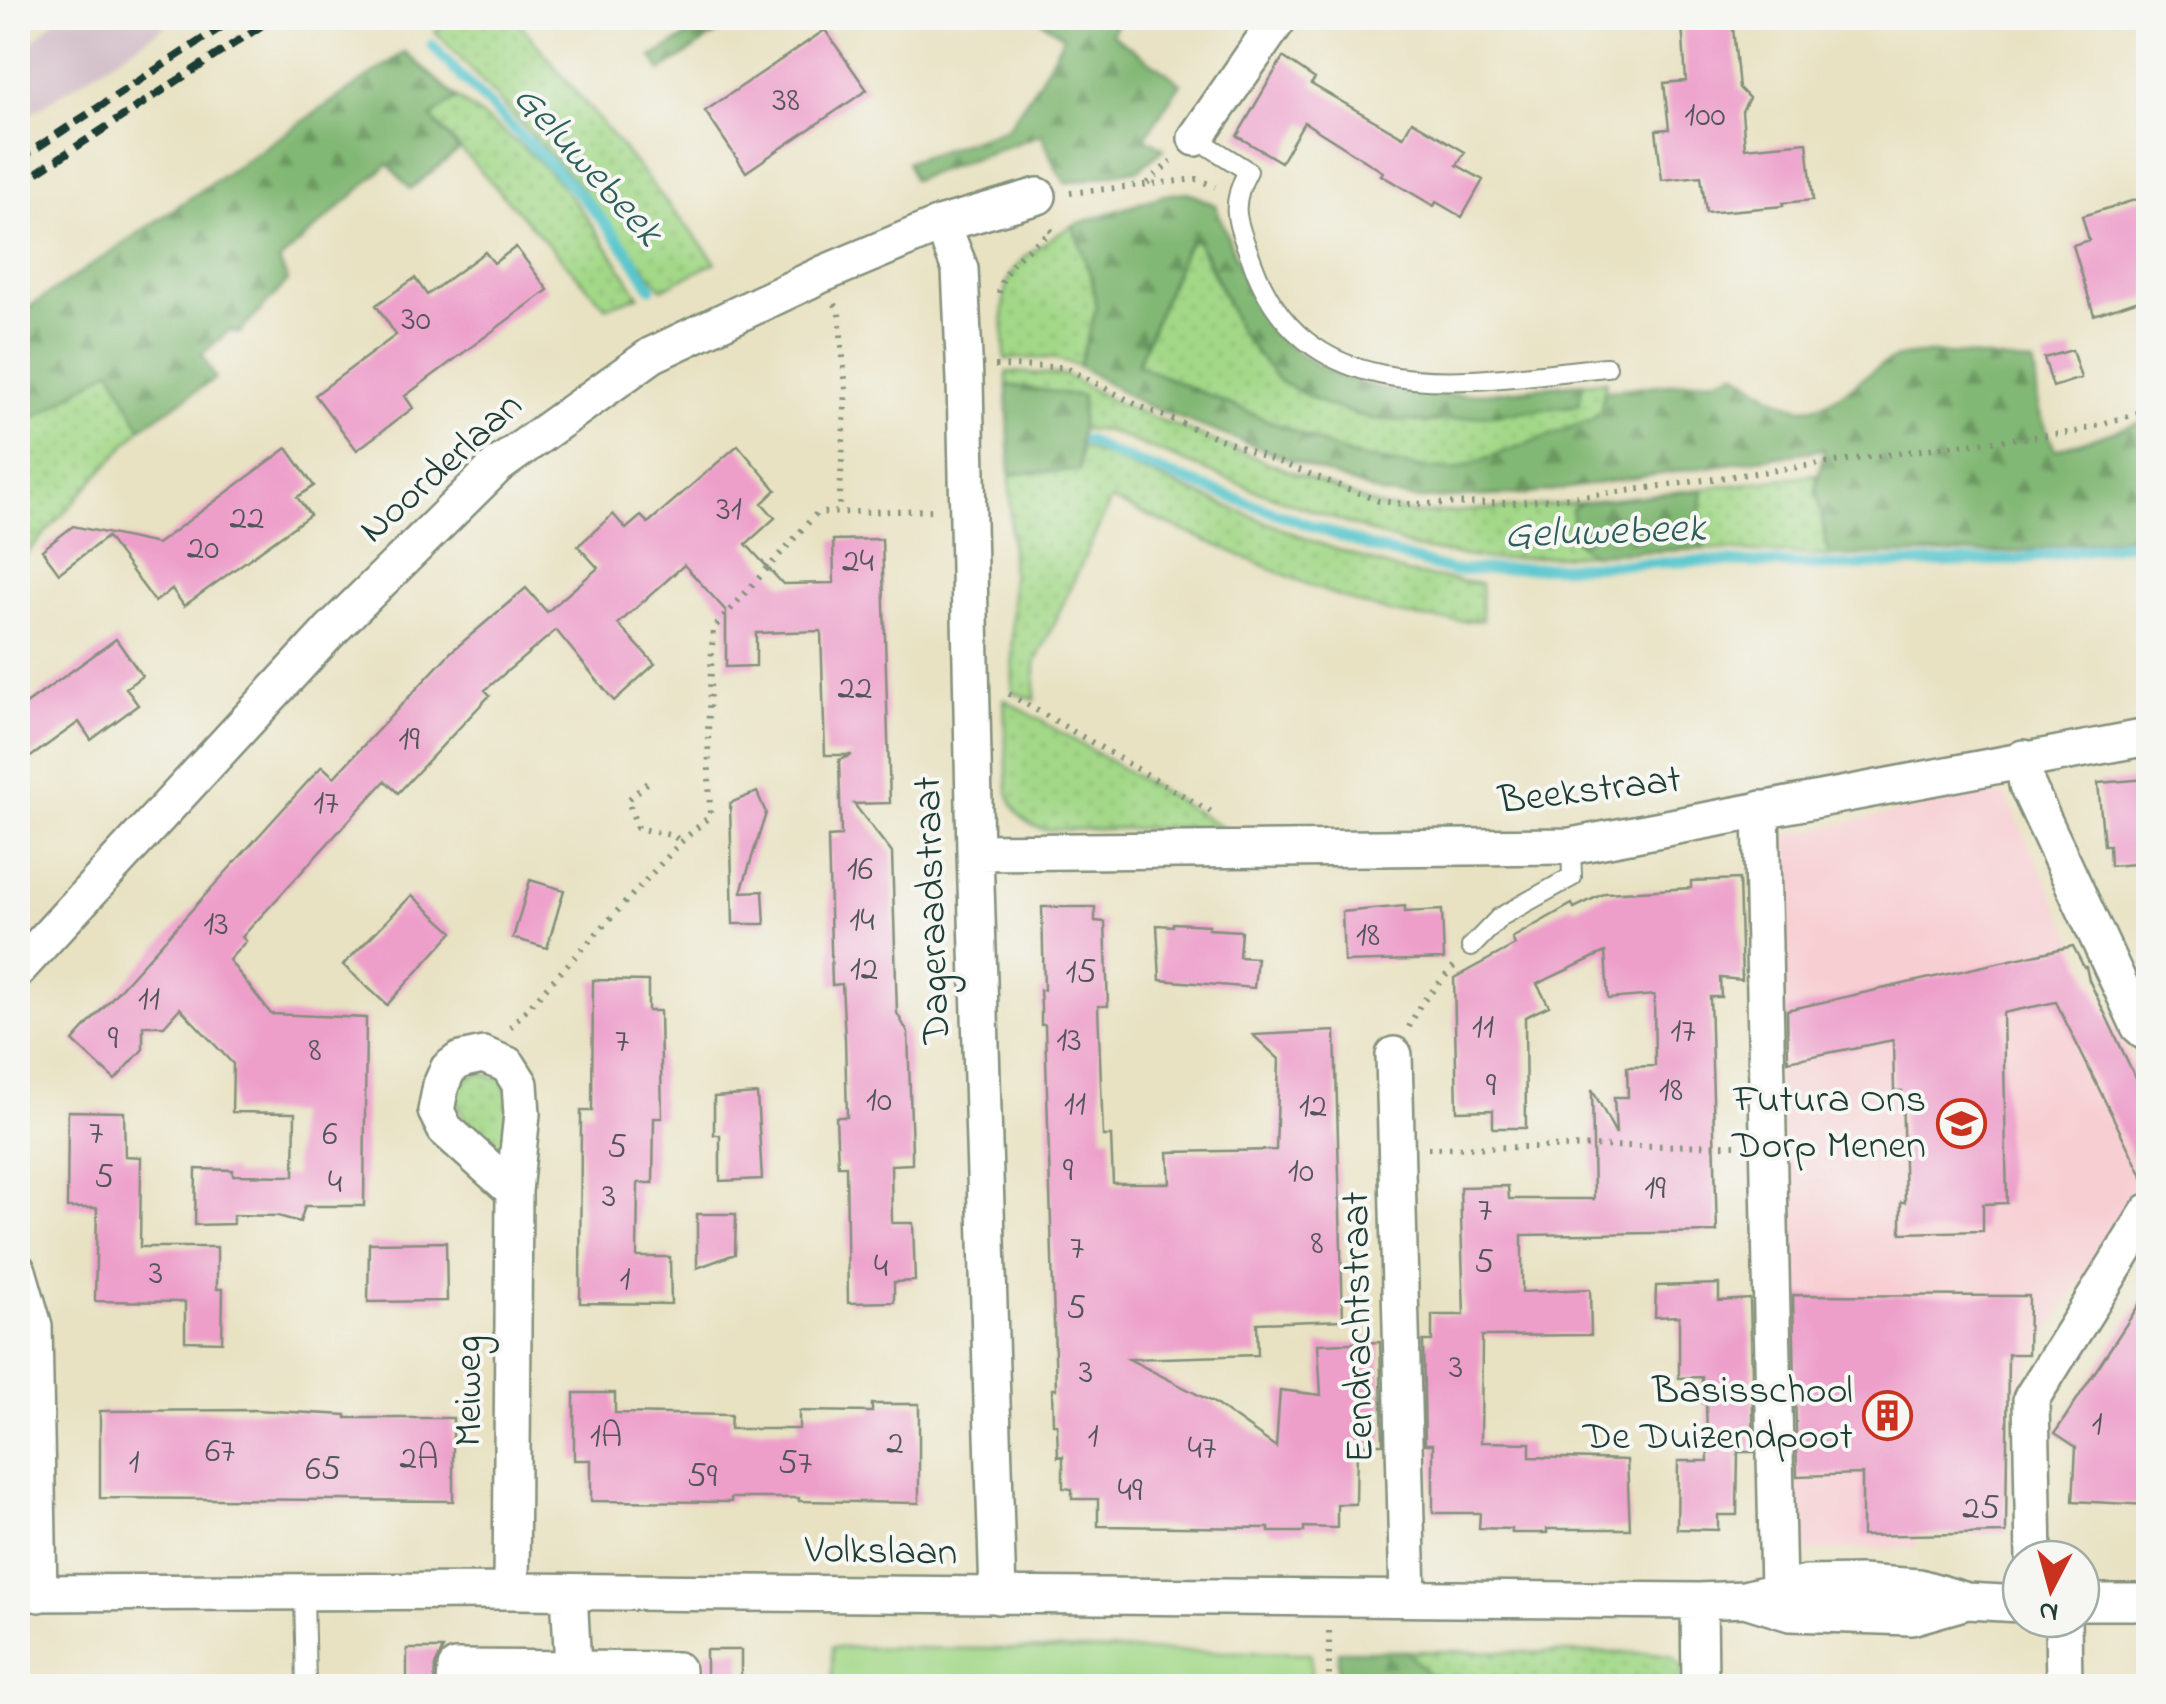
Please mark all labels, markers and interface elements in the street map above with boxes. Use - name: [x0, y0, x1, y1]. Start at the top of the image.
- water label: Geluwebeek: [497, 71, 678, 262]
- house number: 38: [772, 76, 800, 127]
- house number: 100: [1684, 91, 1726, 142]
- house number: 30: [401, 295, 431, 346]
- street label: Noorderlaan: [347, 379, 537, 559]
- house number: 31: [716, 485, 742, 536]
- house number: 22: [230, 494, 264, 545]
- water label: Geluwebeek: [1504, 499, 1708, 567]
- house number: 20: [187, 524, 219, 575]
- house number: 24: [842, 537, 874, 588]
- house number: 22: [838, 664, 872, 715]
- house number: 19: [398, 715, 420, 766]
- street label: Beekstraat: [1495, 752, 1684, 833]
- street label: Dageraadstraat: [900, 775, 968, 1046]
- house number: 17: [313, 779, 339, 830]
- house number: 16: [847, 845, 873, 896]
- house number: 14: [849, 896, 875, 947]
- house number: 13: [203, 900, 229, 951]
- house number: 18: [1356, 911, 1380, 962]
- house number: 12: [850, 945, 878, 996]
- house number: 15: [1065, 948, 1097, 999]
- house number: 11: [138, 975, 160, 1026]
- house number: 11: [1472, 1003, 1494, 1054]
- house number: 17: [1670, 1007, 1696, 1058]
- house number: 9: [108, 1014, 119, 1065]
- house number: 13: [1056, 1016, 1082, 1067]
- house number: 7: [615, 1017, 629, 1068]
- house number: 8: [308, 1026, 322, 1077]
- house number: 9: [1486, 1061, 1497, 1112]
- house number: 18: [1659, 1066, 1683, 1117]
- place label: Futura Ons Dorp Menen: [1731, 1072, 1926, 1177]
- house number: 10: [866, 1076, 892, 1127]
- house number: 11: [1064, 1080, 1086, 1131]
- house number: 12: [1299, 1082, 1327, 1133]
- school or university icon: Futura Ons Dorp Menen: [1935, 1098, 1987, 1150]
- house number: 7: [89, 1109, 103, 1160]
- house number: 6: [322, 1110, 338, 1161]
- house number: 5: [607, 1123, 627, 1174]
- house number: 9: [1063, 1146, 1074, 1197]
- house number: 10: [1288, 1147, 1314, 1198]
- house number: 5: [94, 1153, 114, 1204]
- house number: 4: [328, 1158, 342, 1209]
- house number: 19: [1644, 1164, 1666, 1215]
- house number: 3: [602, 1172, 616, 1223]
- house number: 7: [1478, 1186, 1492, 1237]
- street label: Eendrachtstraat: [1328, 1191, 1392, 1463]
- house number: 8: [1310, 1219, 1324, 1270]
- house number: 7: [1070, 1224, 1084, 1275]
- house number: 5: [1474, 1238, 1494, 1289]
- house number: 4: [874, 1242, 888, 1293]
- house number: 3: [149, 1249, 163, 1300]
- house number: 1: [619, 1255, 631, 1306]
- house number: 5: [1066, 1284, 1086, 1335]
- street label: Meiweg: [441, 1335, 500, 1447]
- house number: 3: [1449, 1343, 1463, 1394]
- house number: 3: [1079, 1348, 1093, 1399]
- place label: Basisschool De Duizendpoot: [1582, 1363, 1853, 1468]
- building icon: Basisschool De Duizendpoot: [1862, 1389, 1914, 1441]
- house number: 1: [2091, 1400, 2103, 1451]
- house number: 1A: [590, 1412, 622, 1463]
- house number: 1: [1087, 1412, 1099, 1463]
- house number: 2: [886, 1419, 904, 1470]
- house number: 47: [1188, 1424, 1216, 1475]
- house number: 67: [205, 1427, 235, 1478]
- house number: 2A: [400, 1434, 438, 1485]
- house number: 1: [128, 1438, 140, 1489]
- house number: 57: [778, 1439, 812, 1490]
- house number: 65: [305, 1445, 341, 1496]
- house number: 59: [687, 1452, 718, 1503]
- house number: 49: [1118, 1466, 1143, 1517]
- house number: 25: [1962, 1484, 2000, 1535]
- street label: Volkslaan: [803, 1522, 958, 1584]
- north arrow: [2001, 1539, 2101, 1639]
- text: N: [2037, 1589, 2060, 1632]

